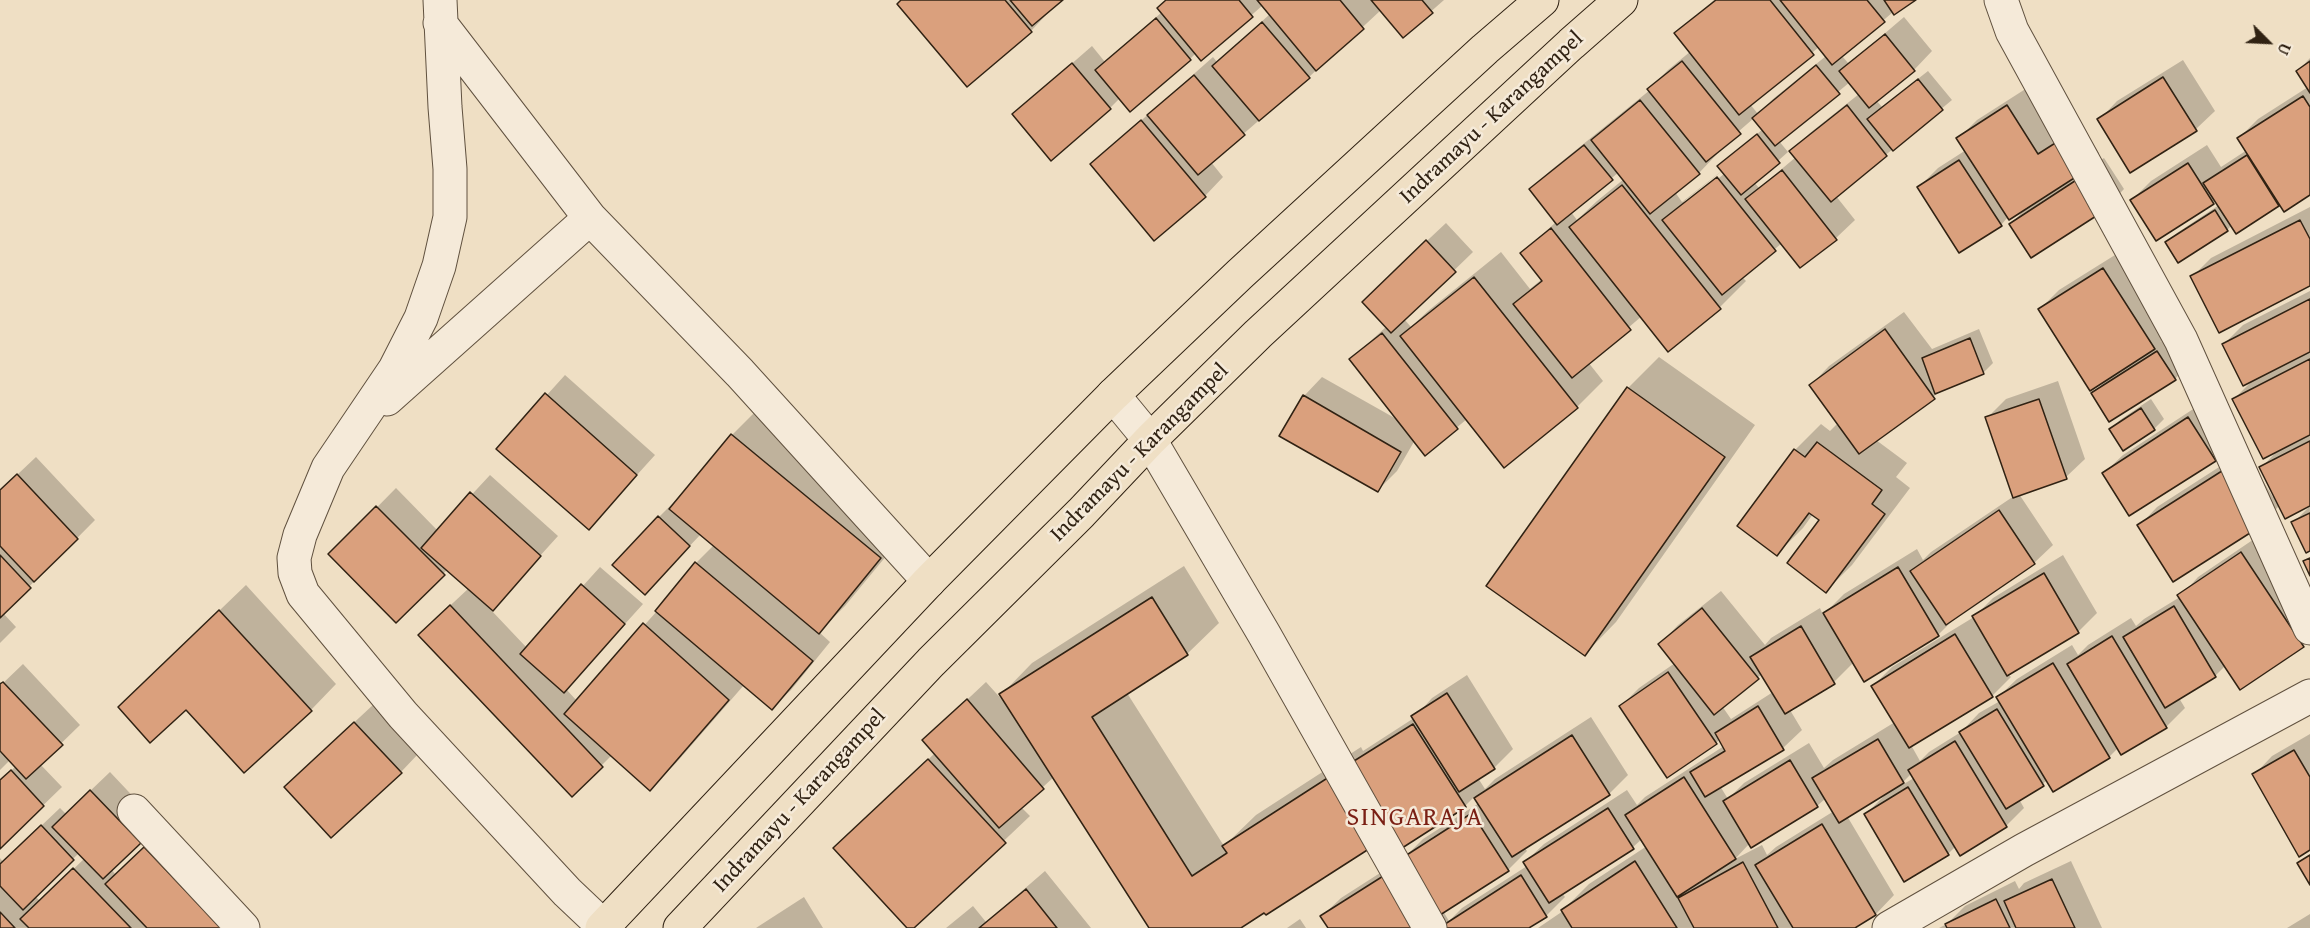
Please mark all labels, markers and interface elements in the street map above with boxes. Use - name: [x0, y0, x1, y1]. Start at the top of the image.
- north arrow: [2238, 12, 2298, 72]
- street label: Indramayu - Karangampel: [1395, 26, 1589, 210]
- text: U: [2271, 40, 2298, 59]
- street label: Indramayu - Karangampel: [1045, 358, 1235, 548]
- street label: Indramayu - Karangampel: [708, 704, 892, 898]
- district label: SINGARAJA: [1347, 802, 1483, 834]

